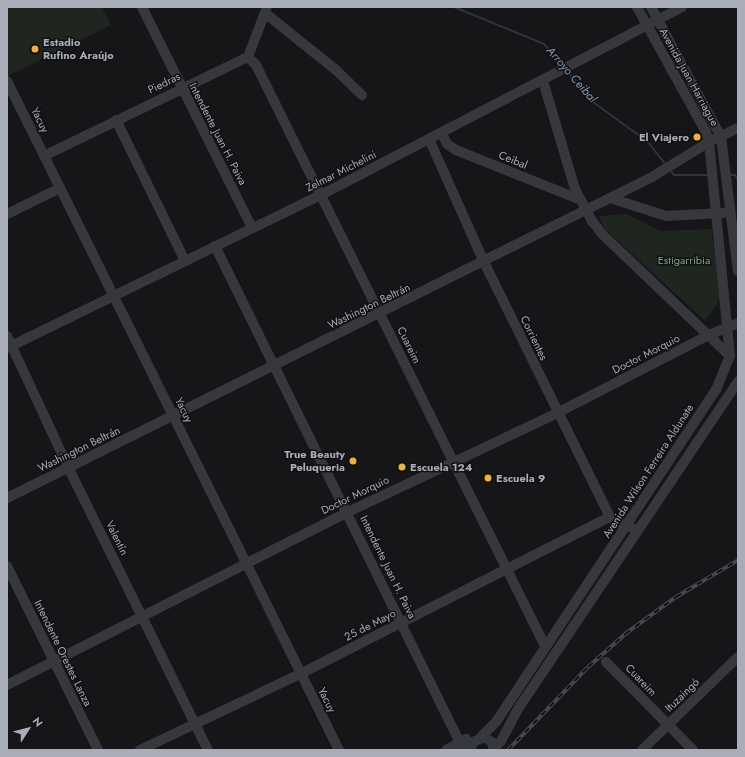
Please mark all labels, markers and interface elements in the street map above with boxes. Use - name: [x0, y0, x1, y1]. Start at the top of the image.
- street label: Avenida Juan Harriague: [657, 26, 721, 128]
- place label: Estadio Rufino Araújo: [43, 36, 114, 62]
- marker: Estadio Rufino Araújo: [30, 44, 40, 54]
- water label: Arroyo Ceibal: [543, 44, 599, 106]
- street label: Piedras: [146, 70, 182, 96]
- street label: Intendente Juan H. Paiva: [186, 81, 250, 187]
- street label: Yacuy: [28, 105, 52, 135]
- place label: El Viajero: [639, 130, 689, 144]
- marker: El Viajero: [692, 132, 702, 142]
- street label: Zelmar Michelini: [304, 148, 378, 194]
- street label: Ceibal: [497, 148, 529, 172]
- park label: Estigarribia: [658, 253, 710, 267]
- street label: Washington Beltrán: [326, 280, 412, 332]
- street label: Corrientes: [518, 313, 550, 363]
- street label: Cuareim: [394, 324, 424, 366]
- street label: Doctor Morquio: [610, 331, 682, 377]
- street label: Yacuy: [172, 395, 196, 425]
- street label: Avenida Wilson Ferreira Aldunate: [600, 402, 696, 540]
- street label: Washington Beltrán: [36, 423, 122, 475]
- place label: True Beauty Peluqueria: [284, 448, 345, 474]
- marker: True Beauty Peluqueria: [348, 456, 358, 466]
- place label: Escuela 124: [410, 460, 472, 474]
- marker: Escuela 124: [397, 462, 407, 472]
- place label: Escuela 9: [496, 471, 545, 485]
- street label: Doctor Morquio: [319, 473, 391, 517]
- marker: Escuela 9: [483, 473, 493, 483]
- street label: Intendente Juan H. Paiva: [357, 513, 419, 621]
- street label: Valentín: [103, 519, 131, 557]
- street label: Intendente Orestes Lanza: [31, 598, 95, 708]
- street label: 25 de Mayo: [342, 606, 398, 644]
- street label: Cuareim: [623, 661, 659, 699]
- street label: Ituzaingó: [662, 676, 702, 714]
- street label: Yacuy: [315, 685, 339, 715]
- north arrow: [8, 709, 48, 749]
- text: N: [29, 714, 47, 730]

